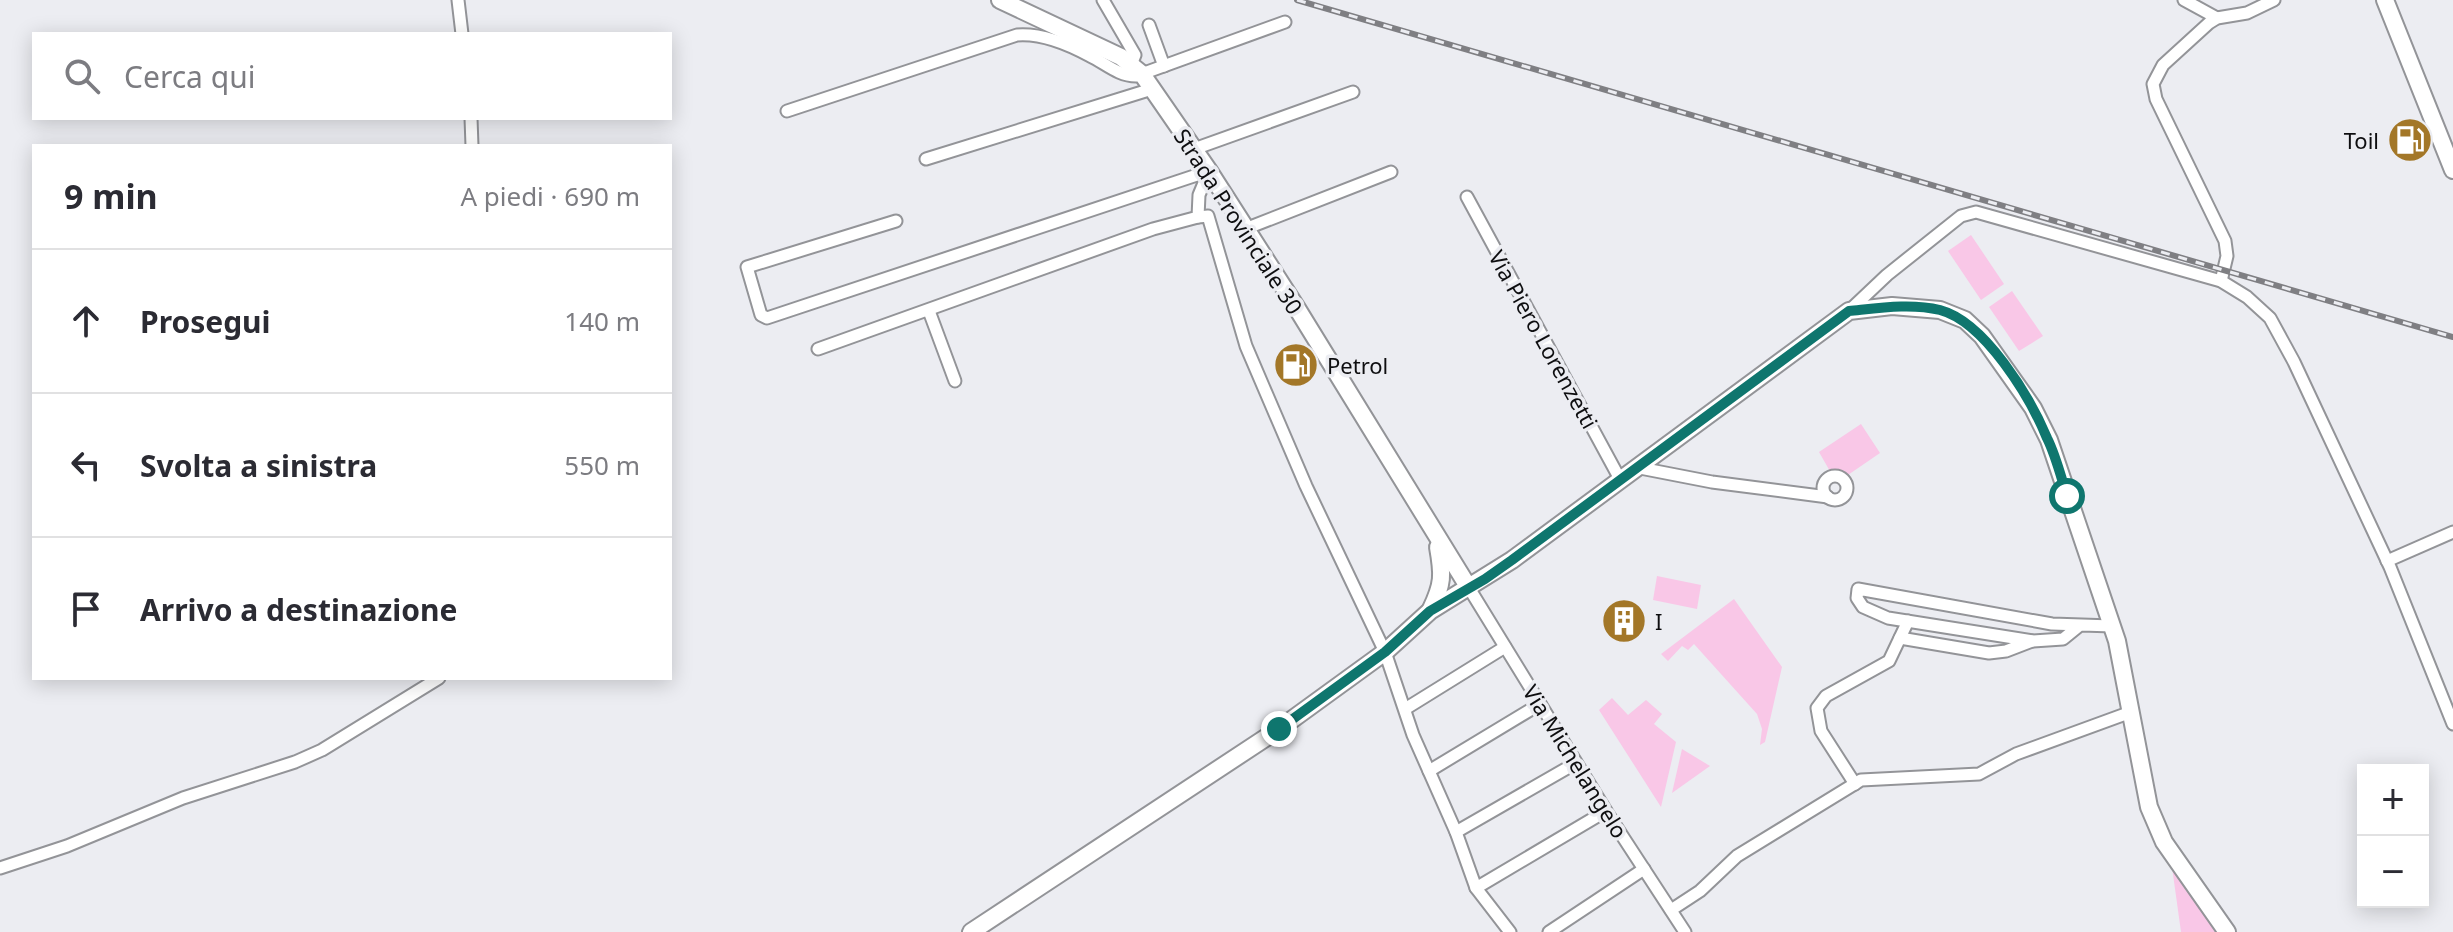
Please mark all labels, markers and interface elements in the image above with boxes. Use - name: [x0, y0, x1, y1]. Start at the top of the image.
- search box: [32, 32, 672, 120]
- icon: search: [60, 54, 104, 98]
- text: Cerca qui: [124, 56, 255, 97]
- fuel station icon: Toil: [2386, 116, 2434, 164]
- street label: Strada Provinciale 30: [1168, 122, 1310, 320]
- place label: Toil: [2344, 125, 2379, 155]
- text: 9 min: [64, 173, 158, 219]
- text: A piedi · 690 m: [460, 178, 640, 214]
- street label: Via Piero Lorenzetti: [1482, 244, 1606, 434]
- icon: ahead: [64, 299, 108, 343]
- text: Prosegui: [140, 301, 271, 342]
- text: 140 m: [564, 303, 640, 339]
- fuel station icon: Petrol: [1272, 341, 1320, 389]
- place label: Petrol: [1327, 350, 1388, 380]
- icon: left: [64, 443, 108, 487]
- text: Svolta a sinistra: [140, 445, 377, 486]
- text: 550 m: [564, 447, 640, 483]
- route start: [2049, 478, 2085, 514]
- icon: arrive: [64, 587, 108, 631]
- text: Arrivo a destinazione: [140, 589, 457, 630]
- building icon: I: [1600, 597, 1648, 645]
- place label: I: [1655, 606, 1662, 636]
- street label: Via Michelangelo: [1517, 679, 1635, 843]
- route end: [1261, 711, 1297, 747]
- map controls: [2357, 764, 2429, 908]
- button: +: [2357, 764, 2429, 836]
- button: −: [2357, 836, 2429, 908]

